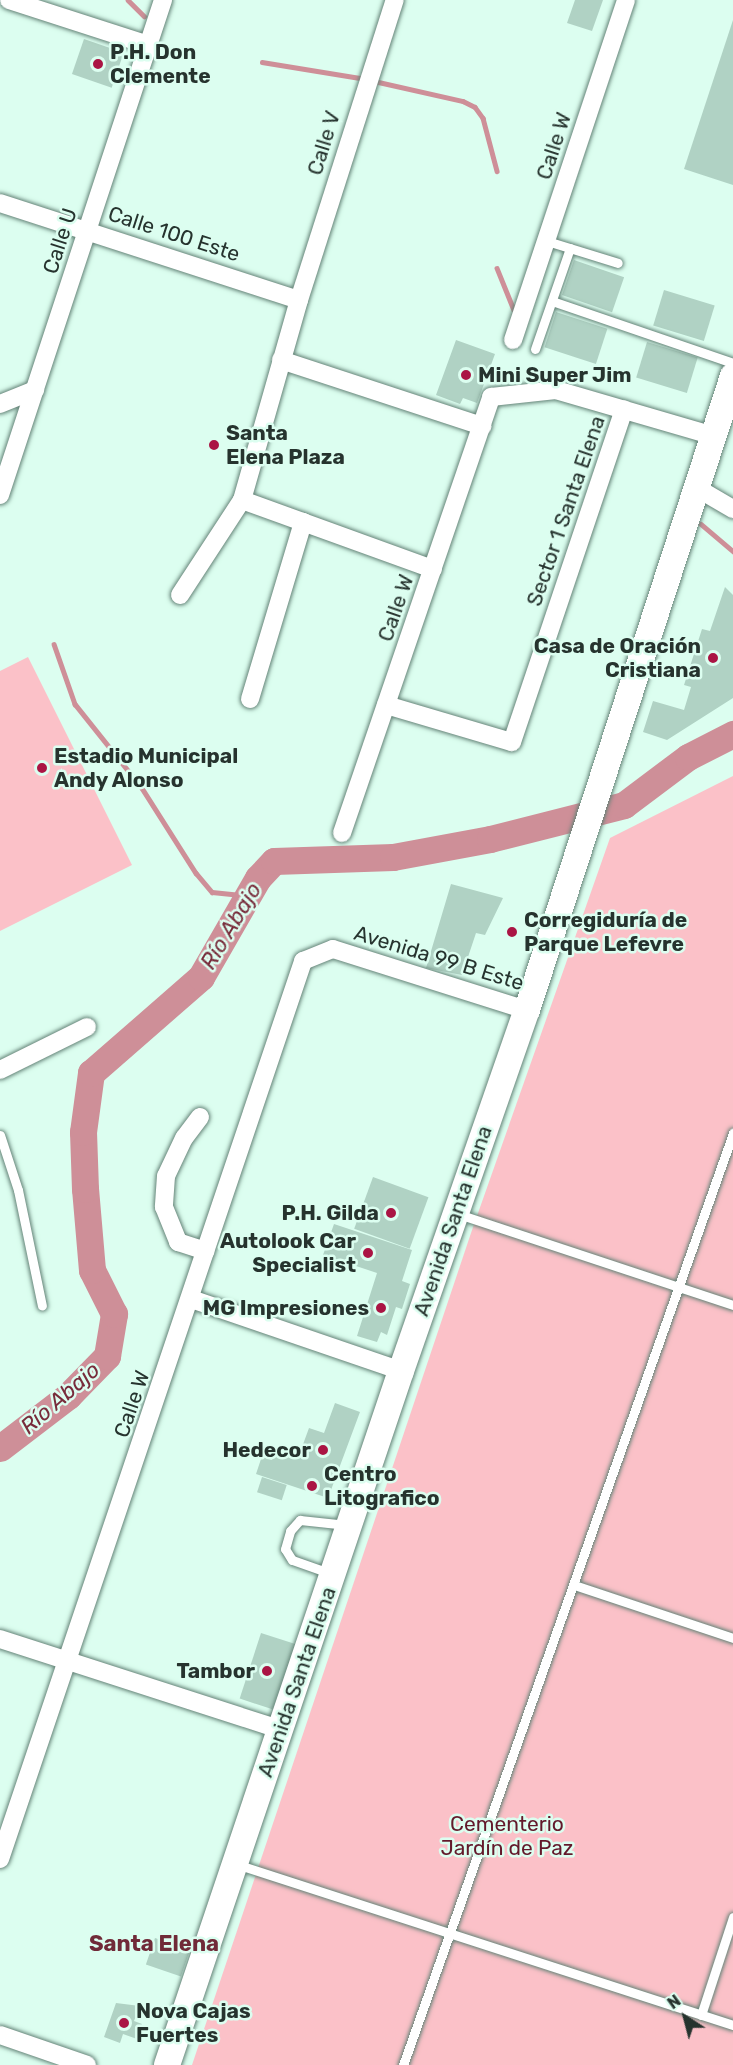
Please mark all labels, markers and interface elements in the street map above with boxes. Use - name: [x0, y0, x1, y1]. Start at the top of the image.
- place label: P.H. Don Clemente: [110, 39, 211, 89]
- marker: P.H. Don Clemente: [91, 57, 105, 71]
- street label: Calle V: [302, 108, 346, 178]
- street label: Calle W: [531, 109, 577, 183]
- street label: Calle 100 Este: [105, 201, 243, 267]
- street label: Calle U: [38, 205, 82, 277]
- place label: Mini Super Jim: [478, 362, 632, 388]
- marker: Mini Super Jim: [459, 368, 473, 382]
- street label: Sector 1 Santa Elena: [522, 412, 610, 610]
- place label: Santa Elena Plaza: [226, 420, 345, 470]
- marker: Santa Elena Plaza: [207, 438, 221, 452]
- street label: Calle W: [373, 571, 419, 645]
- place label: Casa de Oración Cristiana: [534, 633, 701, 683]
- marker: Casa de Oración Cristiana: [706, 651, 720, 665]
- place label: Estadio Municipal Andy Alonso: [54, 743, 238, 793]
- marker: Estadio Municipal Andy Alonso: [35, 761, 49, 775]
- water label: Río Abajo: [195, 878, 267, 974]
- place label: Corregiduría de Parque Lefevre: [524, 907, 687, 957]
- street label: Avenida 99 B Este: [351, 920, 527, 996]
- marker: Corregiduría de Parque Lefevre: [505, 925, 519, 939]
- street label: Avenida Santa Elena: [409, 1123, 497, 1319]
- place label: P.H. Gilda: [281, 1200, 379, 1226]
- marker: P.H. Gilda: [384, 1206, 398, 1220]
- place label: Autolook Car Specialist: [220, 1228, 356, 1278]
- marker: Autolook Car Specialist: [361, 1246, 375, 1260]
- place label: MG Impresiones: [203, 1295, 369, 1321]
- marker: MG Impresiones: [374, 1301, 388, 1315]
- water label: Río Abajo: [15, 1356, 105, 1440]
- street label: Calle W: [109, 1367, 155, 1441]
- place label: Hedecor: [222, 1437, 311, 1463]
- marker: Hedecor: [316, 1443, 330, 1457]
- place label: Centro Litografico: [324, 1461, 440, 1511]
- marker: Centro Litografico: [305, 1479, 319, 1493]
- street label: Avenida Santa Elena: [253, 1584, 341, 1780]
- place label: Tambor: [176, 1658, 255, 1684]
- marker: Tambor: [260, 1664, 274, 1678]
- park label: Cementerio Jardín de Paz: [441, 1811, 573, 1861]
- district label: Santa Elena: [89, 1931, 219, 1957]
- north arrow: [655, 1987, 715, 2047]
- text: N: [664, 1991, 684, 2013]
- place label: Nova Cajas Fuertes: [136, 1998, 251, 2048]
- marker: Nova Cajas Fuertes: [117, 2016, 131, 2030]

